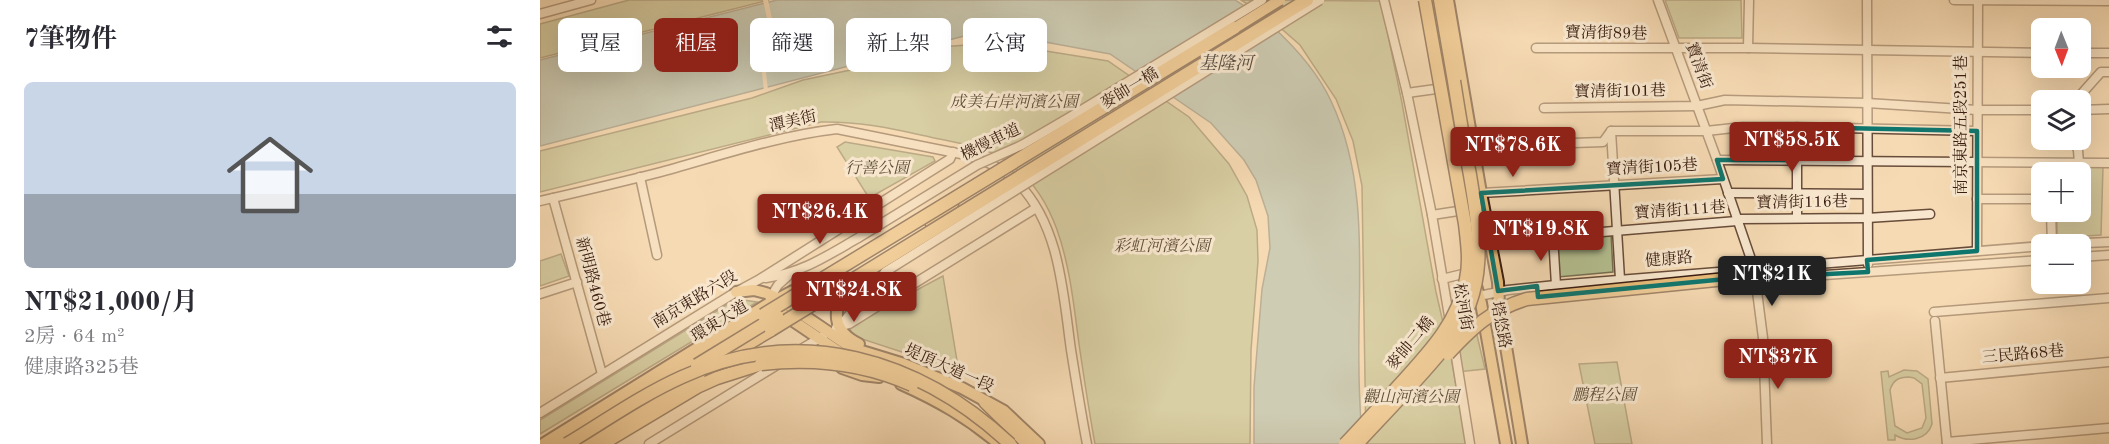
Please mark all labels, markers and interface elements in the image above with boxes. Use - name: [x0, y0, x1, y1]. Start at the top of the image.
- chip: 買屋: [558, 18, 642, 72]
- chip: 租屋: [654, 18, 738, 72]
- chip: 篩選: [750, 18, 834, 72]
- chip: 新上架: [846, 18, 951, 72]
- chip: 公寓: [963, 18, 1047, 72]
- north arrow: [2031, 18, 2091, 78]
- map controls: [2031, 18, 2091, 294]
- icon: filters: [483, 20, 516, 53]
- street label: 寶清街89巷: [1565, 23, 1647, 43]
- text: 7筆物件: [24, 27, 117, 53]
- street label: 寶清街: [1682, 40, 1716, 91]
- water label: 基隆河: [1199, 53, 1256, 73]
- street label: 南京東路五段251巷: [1952, 55, 1970, 195]
- street label: 麥帥一橋: [1097, 64, 1162, 112]
- street label: 寶清街101巷: [1574, 81, 1666, 101]
- button: layers: [2031, 90, 2091, 150]
- park label: 成美右岸河濱公園: [950, 93, 1081, 111]
- street label: 潭美街: [767, 107, 818, 135]
- street label: 機慢車道: [958, 120, 1023, 164]
- icon: home: [216, 121, 324, 229]
- pin: NT$58.5K: [1730, 122, 1854, 173]
- pin: NT$78.6K: [1451, 127, 1575, 178]
- text: NT$58.5K: [1744, 131, 1841, 151]
- text: NT$78.6K: [1465, 136, 1562, 156]
- street label: 寶清街105巷: [1606, 156, 1698, 178]
- park label: 行善公園: [845, 159, 912, 177]
- button: +: [2031, 162, 2091, 222]
- street label: 寶清街116巷: [1756, 192, 1848, 212]
- pin: NT$26.4K: [758, 194, 882, 245]
- street label: 寶清街111巷: [1633, 198, 1726, 222]
- text: NT$26.4K: [772, 203, 869, 223]
- pin: NT$19.8K: [1479, 211, 1603, 262]
- text: NT$19.8K: [1493, 220, 1590, 240]
- button: −: [2031, 234, 2091, 294]
- street label: 新明路460巷: [572, 235, 614, 328]
- park label: 彩虹河濱公園: [1114, 237, 1213, 255]
- street label: 健康路: [1644, 248, 1694, 270]
- pin: NT$21K: [1723, 256, 1821, 307]
- text: NT$21K: [1732, 265, 1812, 285]
- street label: 南京東路六段: [649, 267, 740, 332]
- pin: NT$24.8K: [792, 272, 916, 323]
- text: NT$24.8K: [806, 281, 903, 301]
- street label: 松河街: [1450, 282, 1476, 332]
- text: NT$21,000/月: [24, 290, 198, 316]
- street label: 環東大道: [688, 297, 751, 346]
- street label: 塔悠路: [1488, 300, 1514, 350]
- street label: 麥帥二橋: [1383, 313, 1438, 374]
- text: 2房 · 64 m²: [24, 327, 125, 347]
- pin: NT$37K: [1729, 339, 1827, 390]
- street label: 堤頂大道一段: [902, 340, 997, 396]
- street label: 三民路68巷: [1981, 341, 2065, 367]
- text: NT$37K: [1738, 348, 1818, 368]
- text: 健康路325巷: [24, 358, 139, 378]
- park label: 鵬程公園: [1572, 386, 1639, 404]
- park label: 觀山河濱公園: [1363, 388, 1462, 406]

